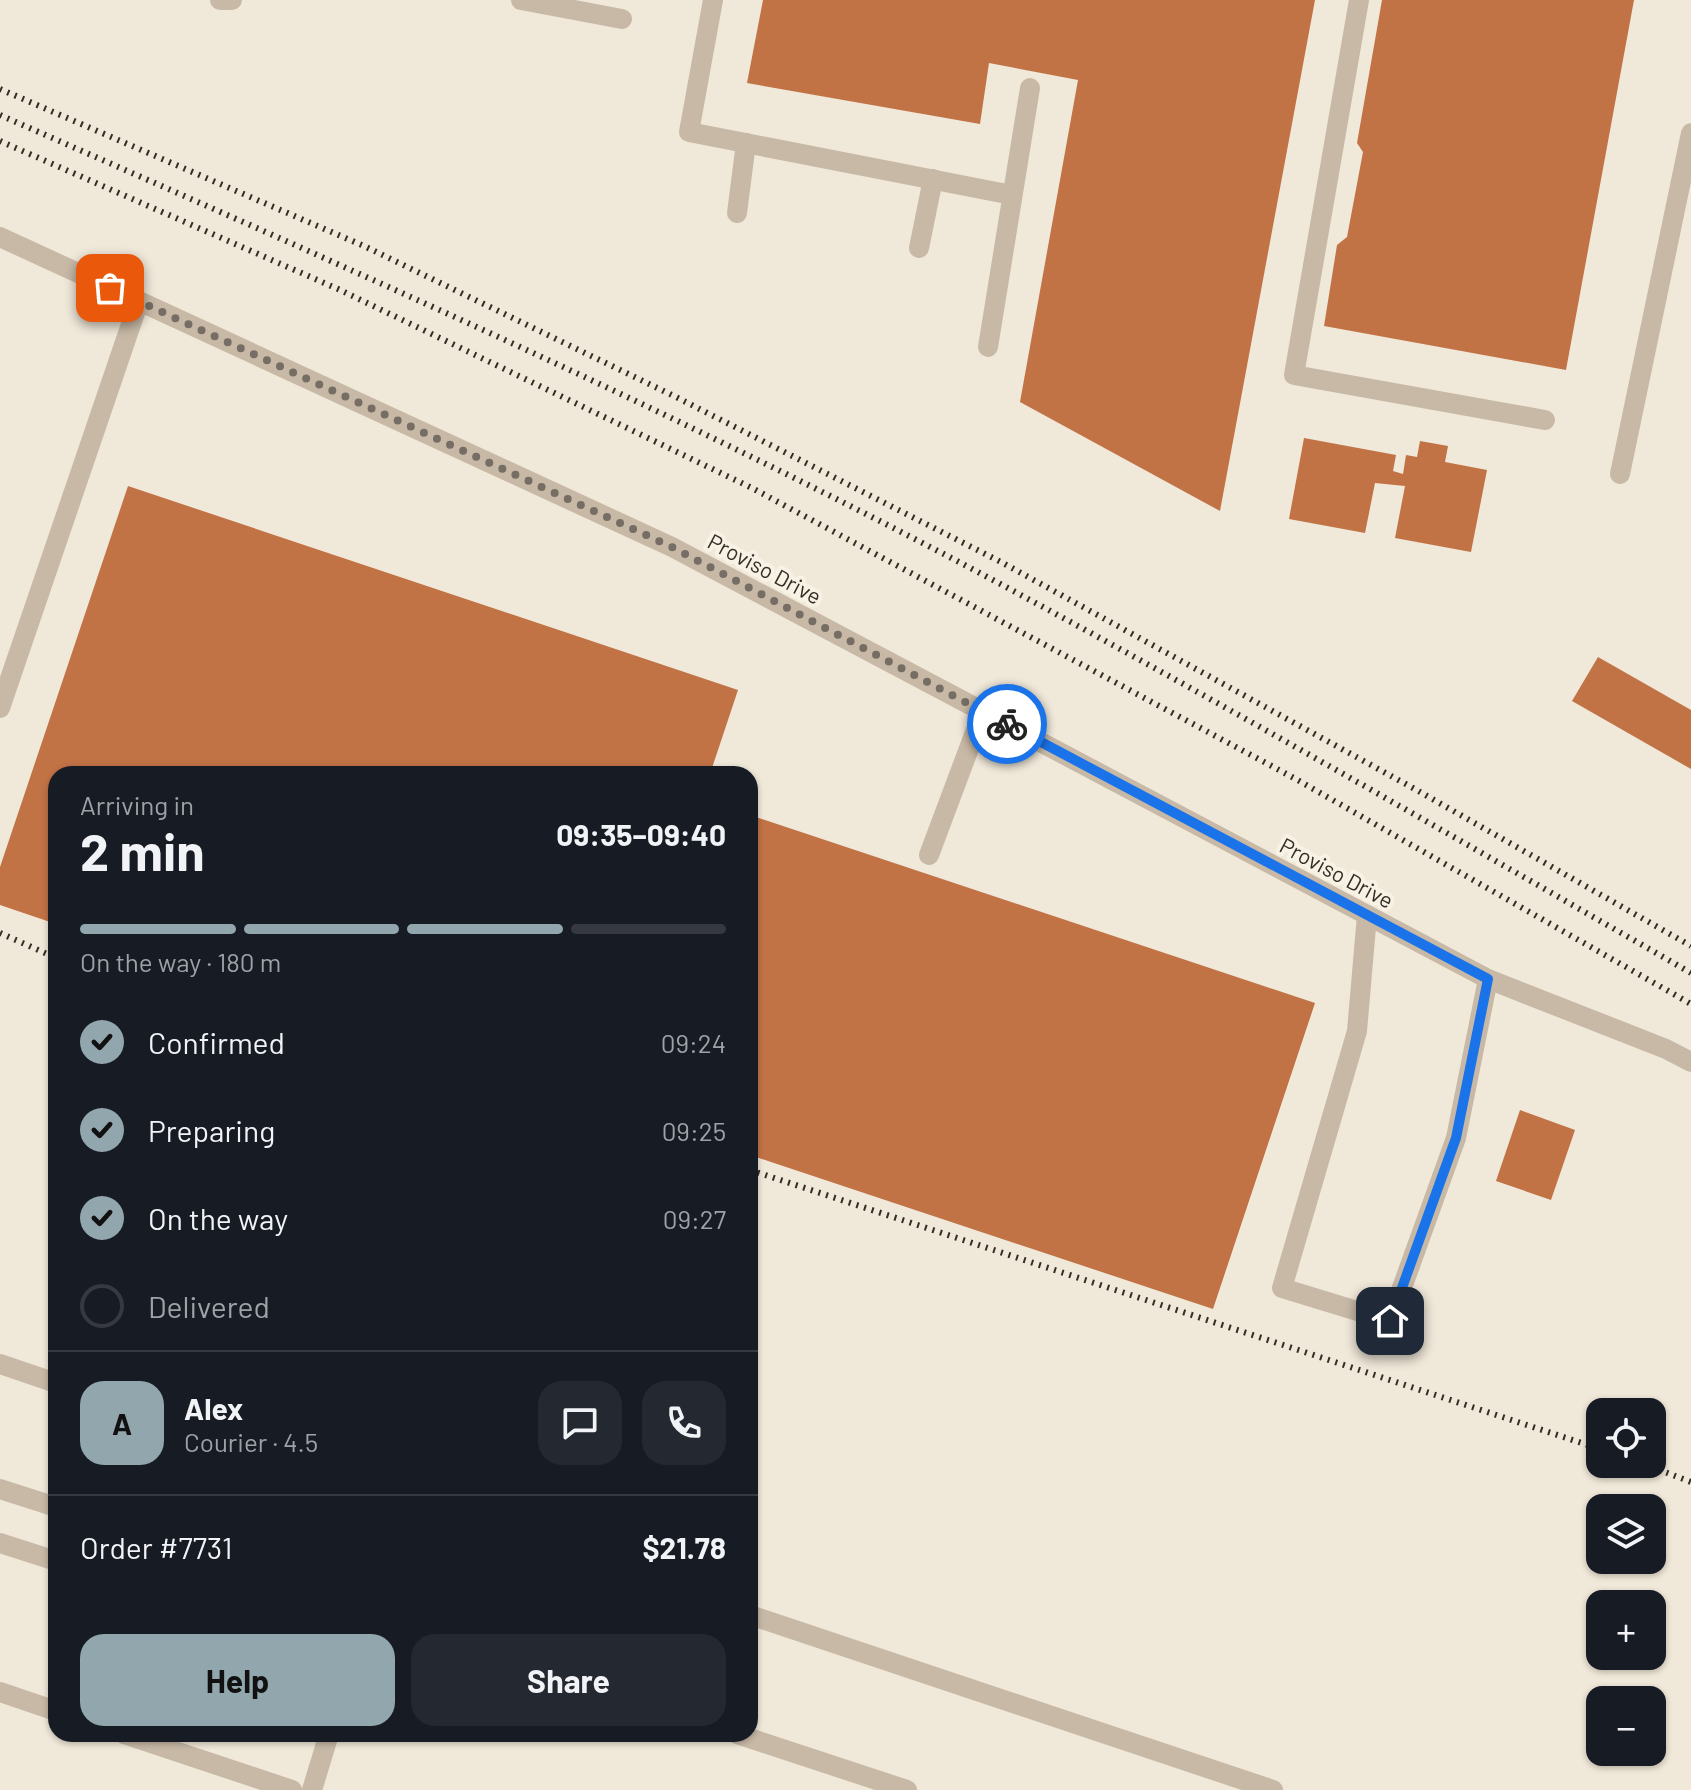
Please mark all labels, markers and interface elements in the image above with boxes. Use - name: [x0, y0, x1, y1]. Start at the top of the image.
- pin: [76, 254, 144, 322]
- icon: bag: [88, 266, 132, 310]
- street label: Proviso Drive: [704, 527, 826, 609]
- courier: [967, 684, 1047, 764]
- icon: bike: [985, 702, 1029, 746]
- text: Arriving in: [80, 789, 194, 820]
- text: 09:35–09:40: [556, 816, 726, 852]
- text: 2 min: [80, 819, 205, 881]
- street label: Proviso Drive: [1276, 831, 1398, 913]
- text: On the way · 180 m: [80, 946, 281, 977]
- icon: check: [80, 1020, 124, 1064]
- text: Confirmed: [148, 1024, 285, 1060]
- text: 09:24: [661, 1027, 726, 1058]
- icon: check: [80, 1108, 124, 1152]
- text: Preparing: [148, 1112, 275, 1148]
- text: 09:25: [662, 1115, 726, 1146]
- icon: check: [80, 1196, 124, 1240]
- text: On the way: [148, 1200, 288, 1236]
- text: 09:27: [663, 1203, 726, 1234]
- pin: [1356, 1287, 1424, 1355]
- text: Delivered: [148, 1288, 270, 1324]
- icon: home: [1368, 1299, 1412, 1343]
- button: chat: [538, 1381, 622, 1465]
- button: phone: [642, 1381, 726, 1465]
- text: Alex: [184, 1390, 243, 1426]
- map controls: [1586, 1398, 1666, 1766]
- button: locate: [1586, 1398, 1666, 1478]
- text: A: [112, 1405, 132, 1441]
- text: Courier · 4.5: [184, 1426, 318, 1457]
- button: layers: [1586, 1494, 1666, 1574]
- text: Order #7731: [80, 1529, 233, 1565]
- text: $21.78: [642, 1529, 726, 1565]
- button: +: [1586, 1590, 1666, 1670]
- button: Help: [80, 1634, 395, 1726]
- button: Share: [411, 1634, 726, 1726]
- button: −: [1586, 1686, 1666, 1766]

